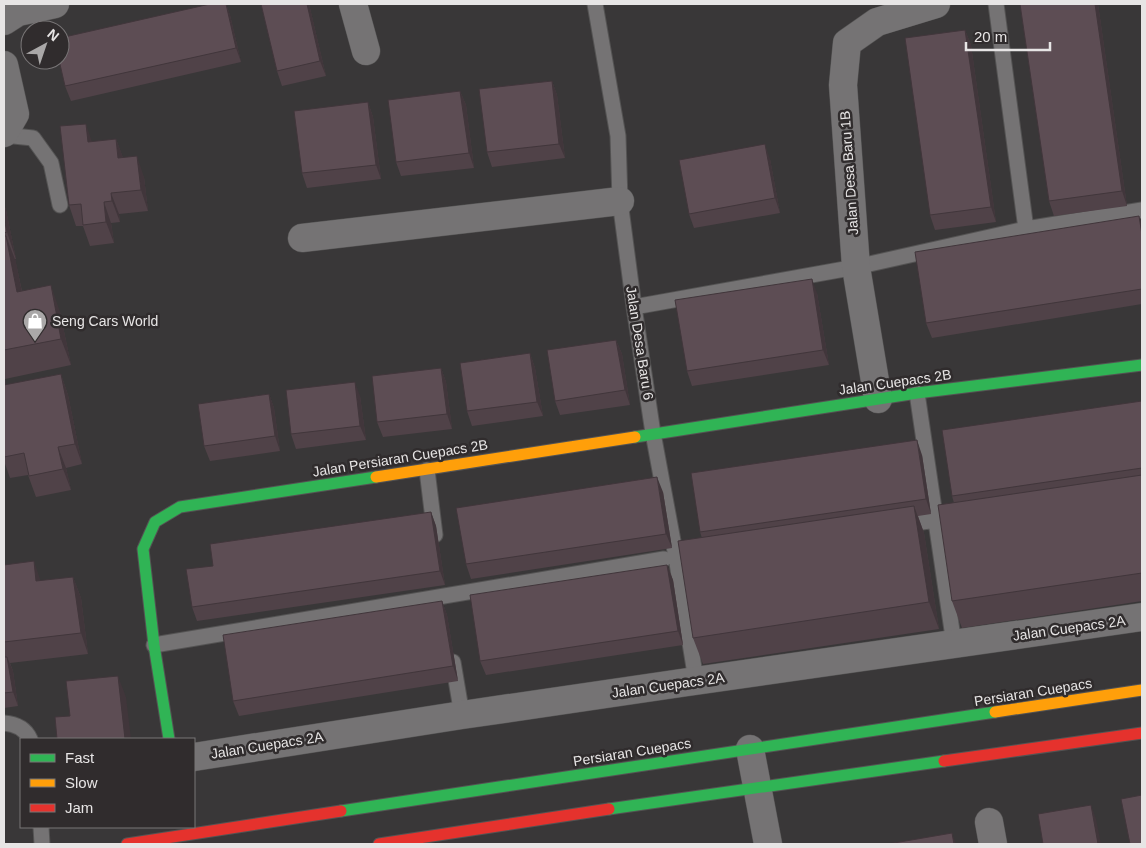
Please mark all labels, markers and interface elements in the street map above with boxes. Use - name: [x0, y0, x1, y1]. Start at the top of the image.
- north arrow: [20, 20, 70, 70]
- scale bar: [966, 20, 1050, 52]
- text: N: [44, 26, 62, 44]
- text: 20 m: [974, 28, 1007, 45]
- street label: Jalan Desa Baru 1B: [837, 110, 861, 236]
- street label: Jalan Desa Baru 6: [623, 285, 657, 401]
- shop icon: Seng Cars World: [22, 308, 48, 342]
- place label: Seng Cars World: [52, 313, 158, 329]
- street label: Jalan Cuepacs 2B: [838, 366, 952, 398]
- street label: Jalan Persiaran Cuepacs 2B: [311, 436, 489, 480]
- street label: Jalan Cuepacs 2A: [1012, 612, 1127, 644]
- street label: Jalan Cuepacs 2A: [611, 669, 726, 701]
- street label: Persiaran Cuepacs: [973, 675, 1093, 709]
- street label: Jalan Cuepacs 2A: [210, 728, 325, 762]
- street label: Persiaran Cuepacs: [572, 735, 692, 769]
- legend: [20, 738, 195, 828]
- text: Fast: [65, 749, 95, 766]
- text: Slow: [65, 774, 98, 791]
- text: Jam: [65, 799, 93, 816]

